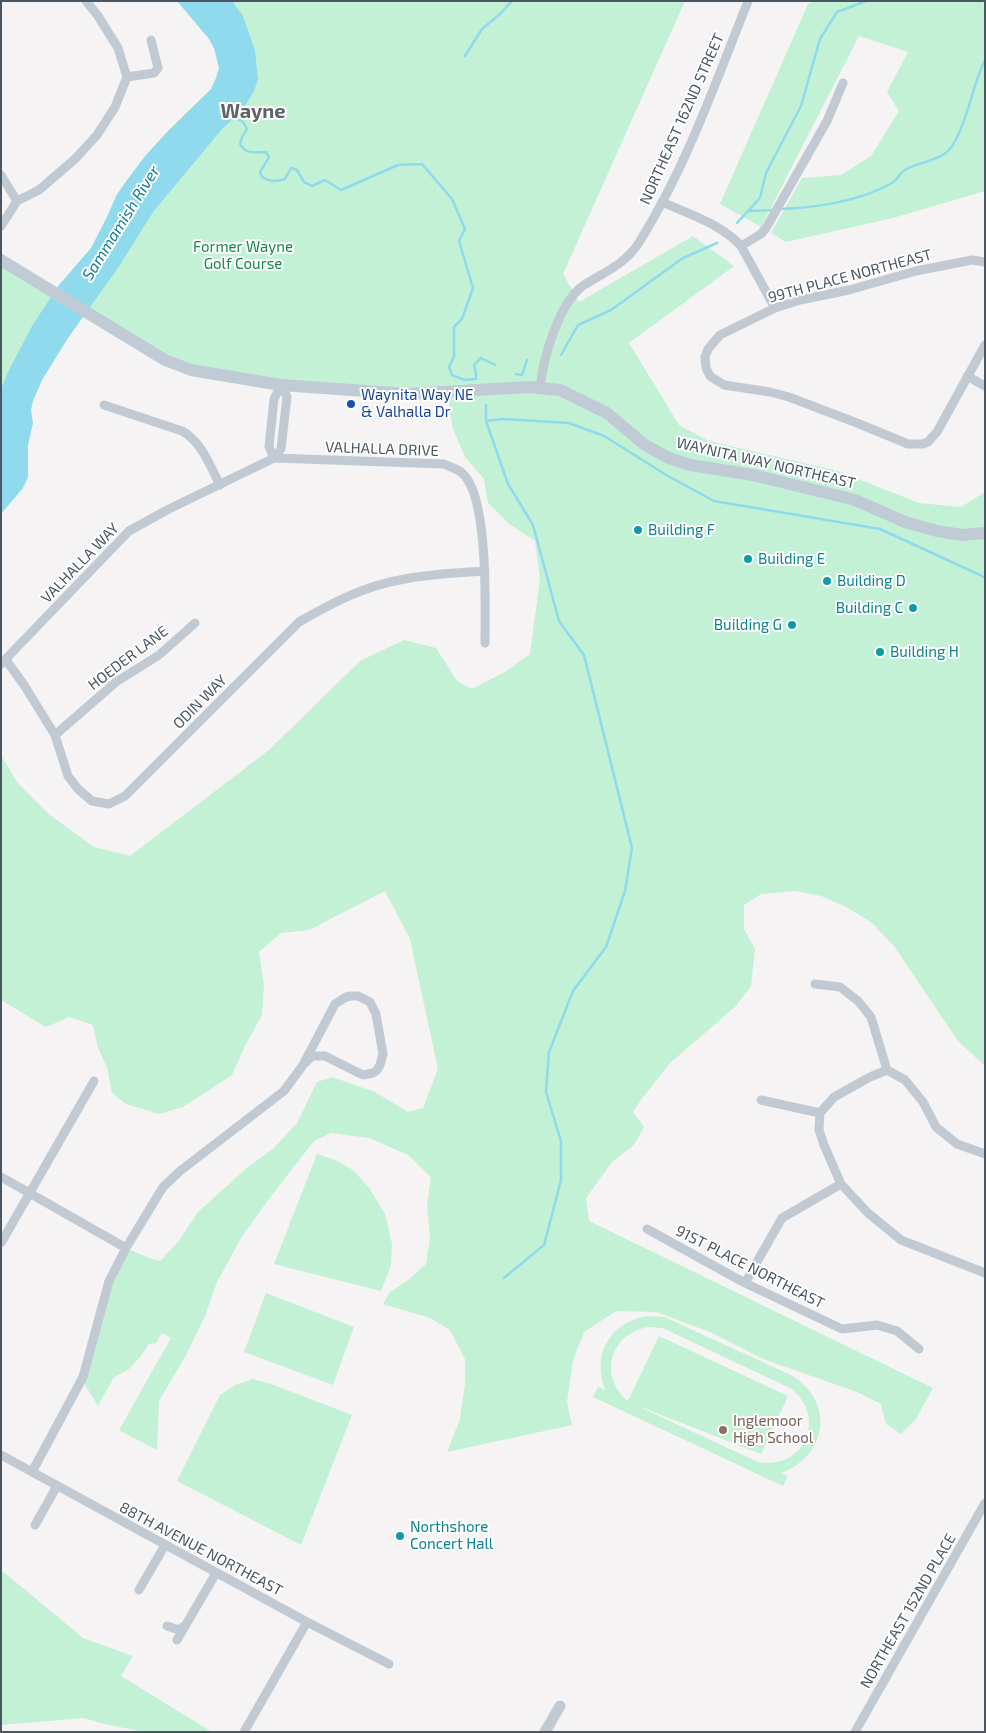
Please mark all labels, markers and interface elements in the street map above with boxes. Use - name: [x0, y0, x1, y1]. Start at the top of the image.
- street label: NORTHEAST 162ND STREET: [636, 31, 728, 207]
- district label: Wayne: [220, 99, 286, 123]
- water label: Sammamish River: [78, 162, 164, 284]
- park label: Former Wayne Golf Course: [193, 238, 293, 273]
- street label: 99TH PLACE NORTHEAST: [766, 245, 934, 307]
- place label: Waynita Way NE & Valhalla Dr: [361, 386, 473, 421]
- marker: Waynita Way NE & Valhalla Dr: [345, 398, 357, 410]
- street label: WAYNITA WAY NORTHEAST: [675, 434, 857, 492]
- street label: VALHALLA DRIVE: [325, 438, 439, 460]
- street label: VALHALLA WAY: [37, 519, 123, 607]
- place label: Building F: [648, 521, 715, 539]
- marker: Building F: [632, 524, 644, 536]
- place label: Building E: [758, 550, 825, 568]
- marker: Building E: [742, 553, 754, 565]
- place label: Building D: [837, 572, 906, 590]
- marker: Building D: [821, 575, 833, 587]
- place label: Building C: [836, 599, 903, 617]
- marker: Building C: [907, 602, 919, 614]
- place label: Building G: [714, 616, 782, 634]
- marker: Building G: [786, 619, 798, 631]
- street label: HOEDER LANE: [84, 622, 172, 694]
- place label: Building H: [890, 643, 959, 661]
- marker: Building H: [874, 646, 886, 658]
- street label: ODIN WAY: [169, 671, 231, 733]
- street label: 91ST PLACE NORTHEAST: [673, 1222, 827, 1312]
- place label: Inglemoor High School: [733, 1412, 813, 1447]
- marker: Inglemoor High School: [717, 1424, 729, 1436]
- street label: 88TH AVENUE NORTHEAST: [116, 1498, 286, 1600]
- place label: Northshore Concert Hall: [410, 1518, 493, 1553]
- marker: Northshore Concert Hall: [394, 1530, 406, 1542]
- street label: NORTHEAST 152ND PLACE: [856, 1530, 960, 1692]

